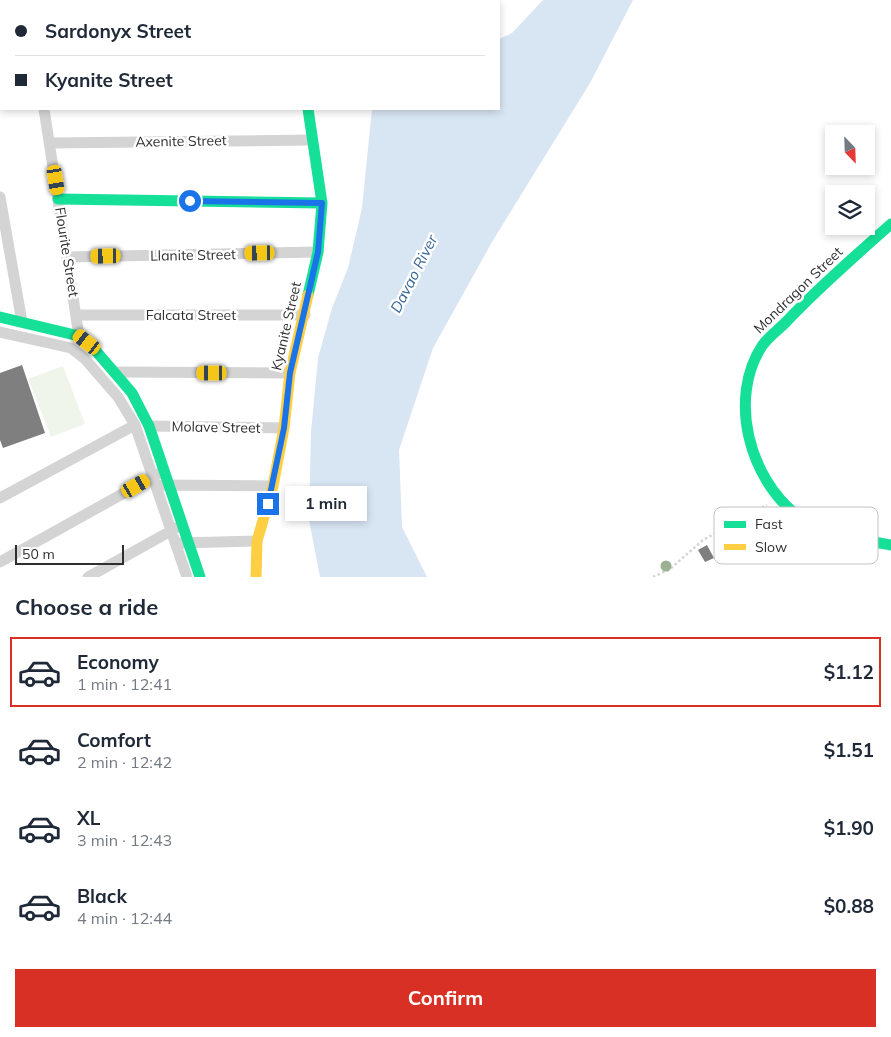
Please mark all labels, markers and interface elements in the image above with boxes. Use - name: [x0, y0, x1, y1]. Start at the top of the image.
- text: Sardonyx Street: [45, 19, 191, 43]
- text: Kyanite Street: [45, 68, 173, 92]
- north arrow: [825, 125, 875, 175]
- map controls: [825, 125, 875, 235]
- street label: Axenite Street: [135, 131, 227, 151]
- car: [46, 164, 65, 196]
- button: layers: [825, 185, 875, 235]
- route start: [179, 190, 201, 212]
- street label: Flourite Street: [51, 206, 83, 298]
- water label: Davao River: [386, 231, 442, 316]
- street label: Mondragon Street: [750, 243, 846, 337]
- street label: Llanite Street: [150, 245, 236, 265]
- car: [244, 245, 275, 261]
- car: [90, 248, 121, 264]
- street label: Kyanite Street: [267, 280, 305, 372]
- street label: Falcata Street: [146, 306, 236, 324]
- car: [70, 327, 103, 357]
- car: [197, 366, 227, 381]
- street label: Molave Street: [171, 417, 261, 437]
- car: [119, 472, 152, 500]
- callout: 1 min: [286, 486, 368, 522]
- route end: [257, 493, 279, 515]
- text: 1 min: [305, 493, 347, 513]
- legend: [714, 507, 878, 564]
- text: Fast: [755, 515, 783, 533]
- text: Slow: [755, 538, 787, 556]
- scale bar: [15, 542, 124, 565]
- text: 50 m: [22, 545, 55, 563]
- text: Choose a ride: [15, 593, 158, 621]
- icon: car: [17, 650, 62, 695]
- text: Economy: [77, 650, 159, 674]
- text: $1.12: [824, 660, 874, 684]
- text: 1 min · 12:41: [77, 674, 172, 694]
- icon: car: [17, 728, 62, 773]
- text: Comfort: [77, 728, 151, 752]
- text: $1.51: [824, 738, 874, 762]
- text: 2 min · 12:42: [77, 752, 172, 772]
- icon: car: [17, 806, 62, 851]
- text: XL: [77, 806, 100, 830]
- text: $1.90: [824, 816, 874, 840]
- text: 3 min · 12:43: [77, 830, 172, 850]
- icon: car: [17, 884, 62, 929]
- text: Black: [77, 884, 127, 908]
- text: $0.88: [824, 894, 874, 918]
- text: 4 min · 12:44: [77, 908, 172, 928]
- button: Confirm: [15, 969, 876, 1027]

